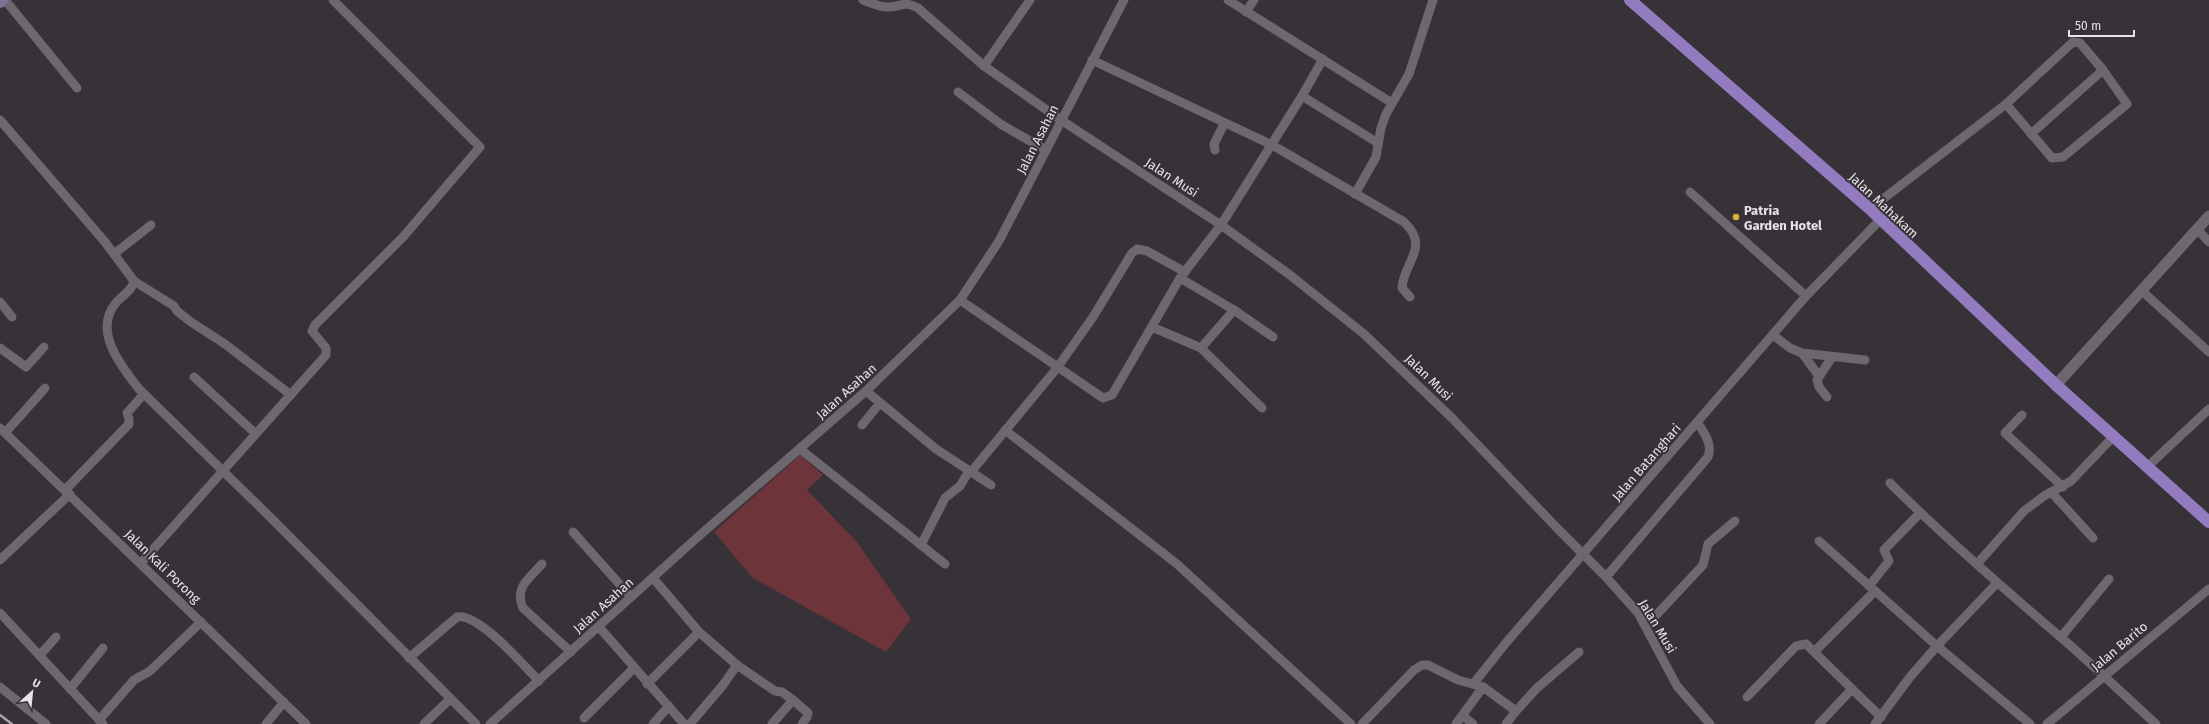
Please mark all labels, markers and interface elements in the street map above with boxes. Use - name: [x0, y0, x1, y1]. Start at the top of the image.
- scale bar: [2069, 12, 2134, 38]
- text: 50 m: [2075, 19, 2101, 33]
- street label: Jalan Asahan: [1014, 102, 1061, 176]
- street label: Jalan Musi: [1142, 155, 1201, 200]
- street label: Jalan Mahakam: [1846, 169, 1921, 241]
- place label: Patria Garden Hotel: [1744, 203, 1822, 233]
- marker: Patria Garden Hotel: [1731, 212, 1741, 222]
- street label: Jalan Musi: [1402, 351, 1456, 404]
- street label: Jalan Asahan: [813, 361, 879, 422]
- street label: Jalan Batanghari: [1609, 421, 1684, 504]
- street label: Jalan Kali Porong: [122, 526, 204, 607]
- street label: Jalan Asahan: [570, 575, 636, 636]
- street label: Jalan Musi: [1636, 597, 1680, 656]
- street label: Jalan Barito: [2088, 619, 2150, 674]
- north arrow: [12, 672, 52, 712]
- text: U: [30, 676, 42, 691]

